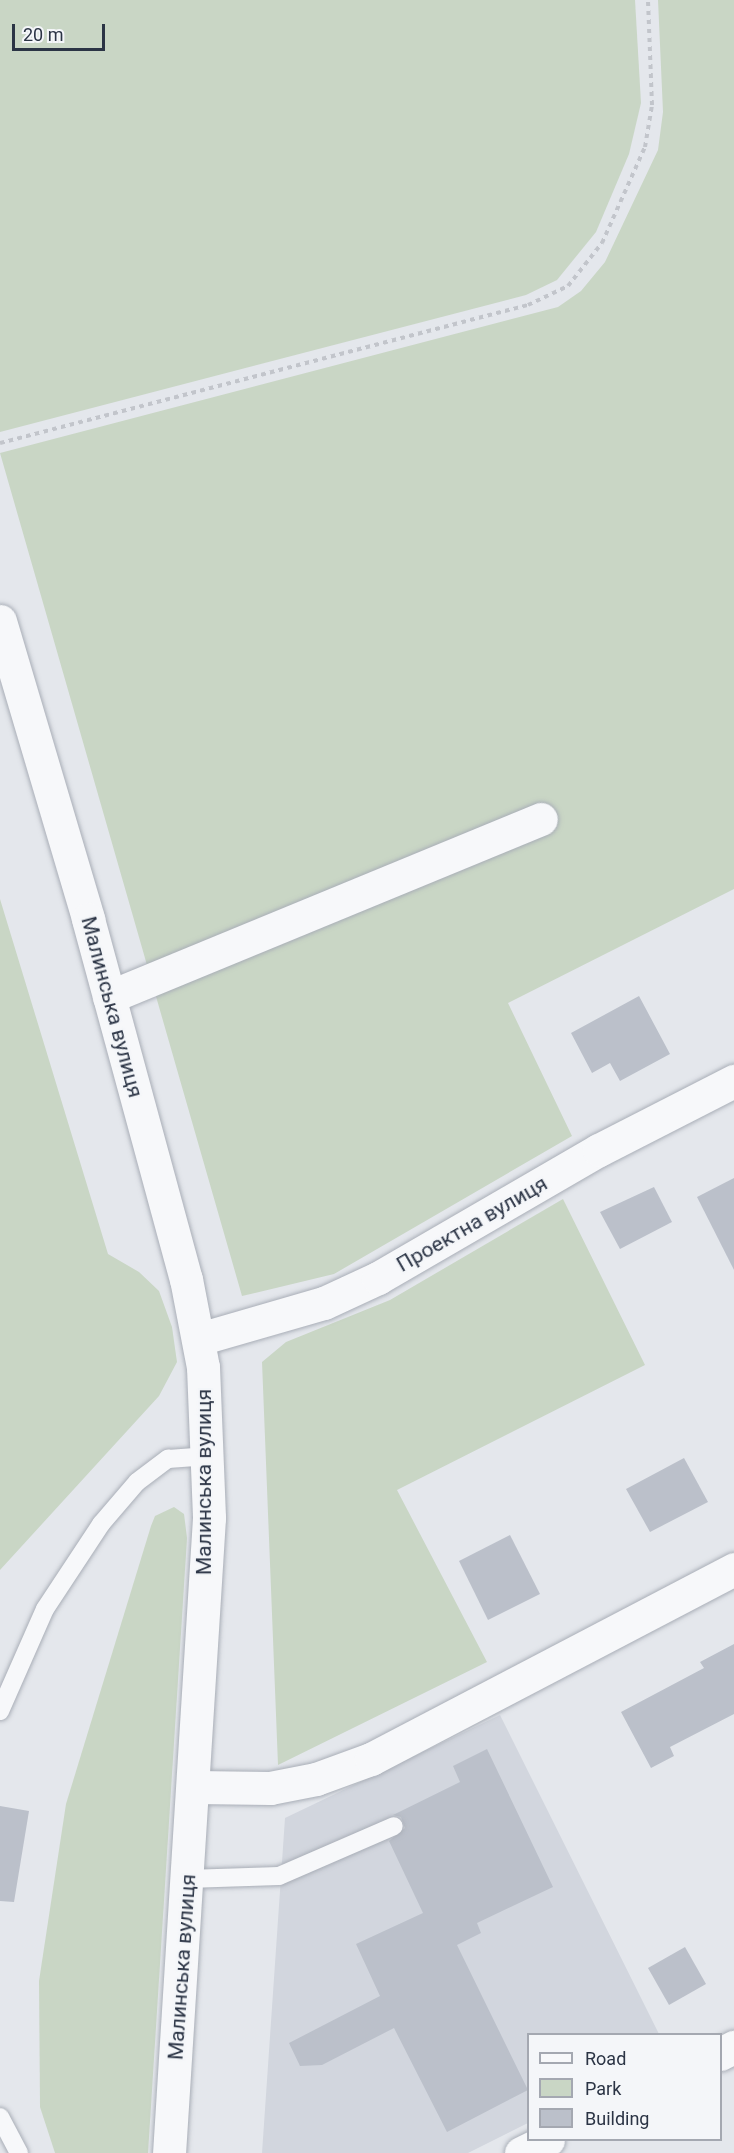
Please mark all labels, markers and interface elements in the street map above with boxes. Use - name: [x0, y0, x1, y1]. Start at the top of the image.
- scale bar: [15, 12, 108, 50]
- text: 20 m: [23, 24, 63, 45]
- street label: Малинська вулиця: [76, 914, 148, 1100]
- street label: Проектна вулиця: [392, 1171, 552, 1277]
- street label: Малинська вулиця: [191, 1389, 217, 1575]
- street label: Малинська вулиця: [163, 1873, 201, 2061]
- legend: [527, 2033, 722, 2141]
- text: Road: [585, 2048, 626, 2069]
- text: Park: [585, 2078, 621, 2099]
- text: Building: [585, 2108, 649, 2129]

